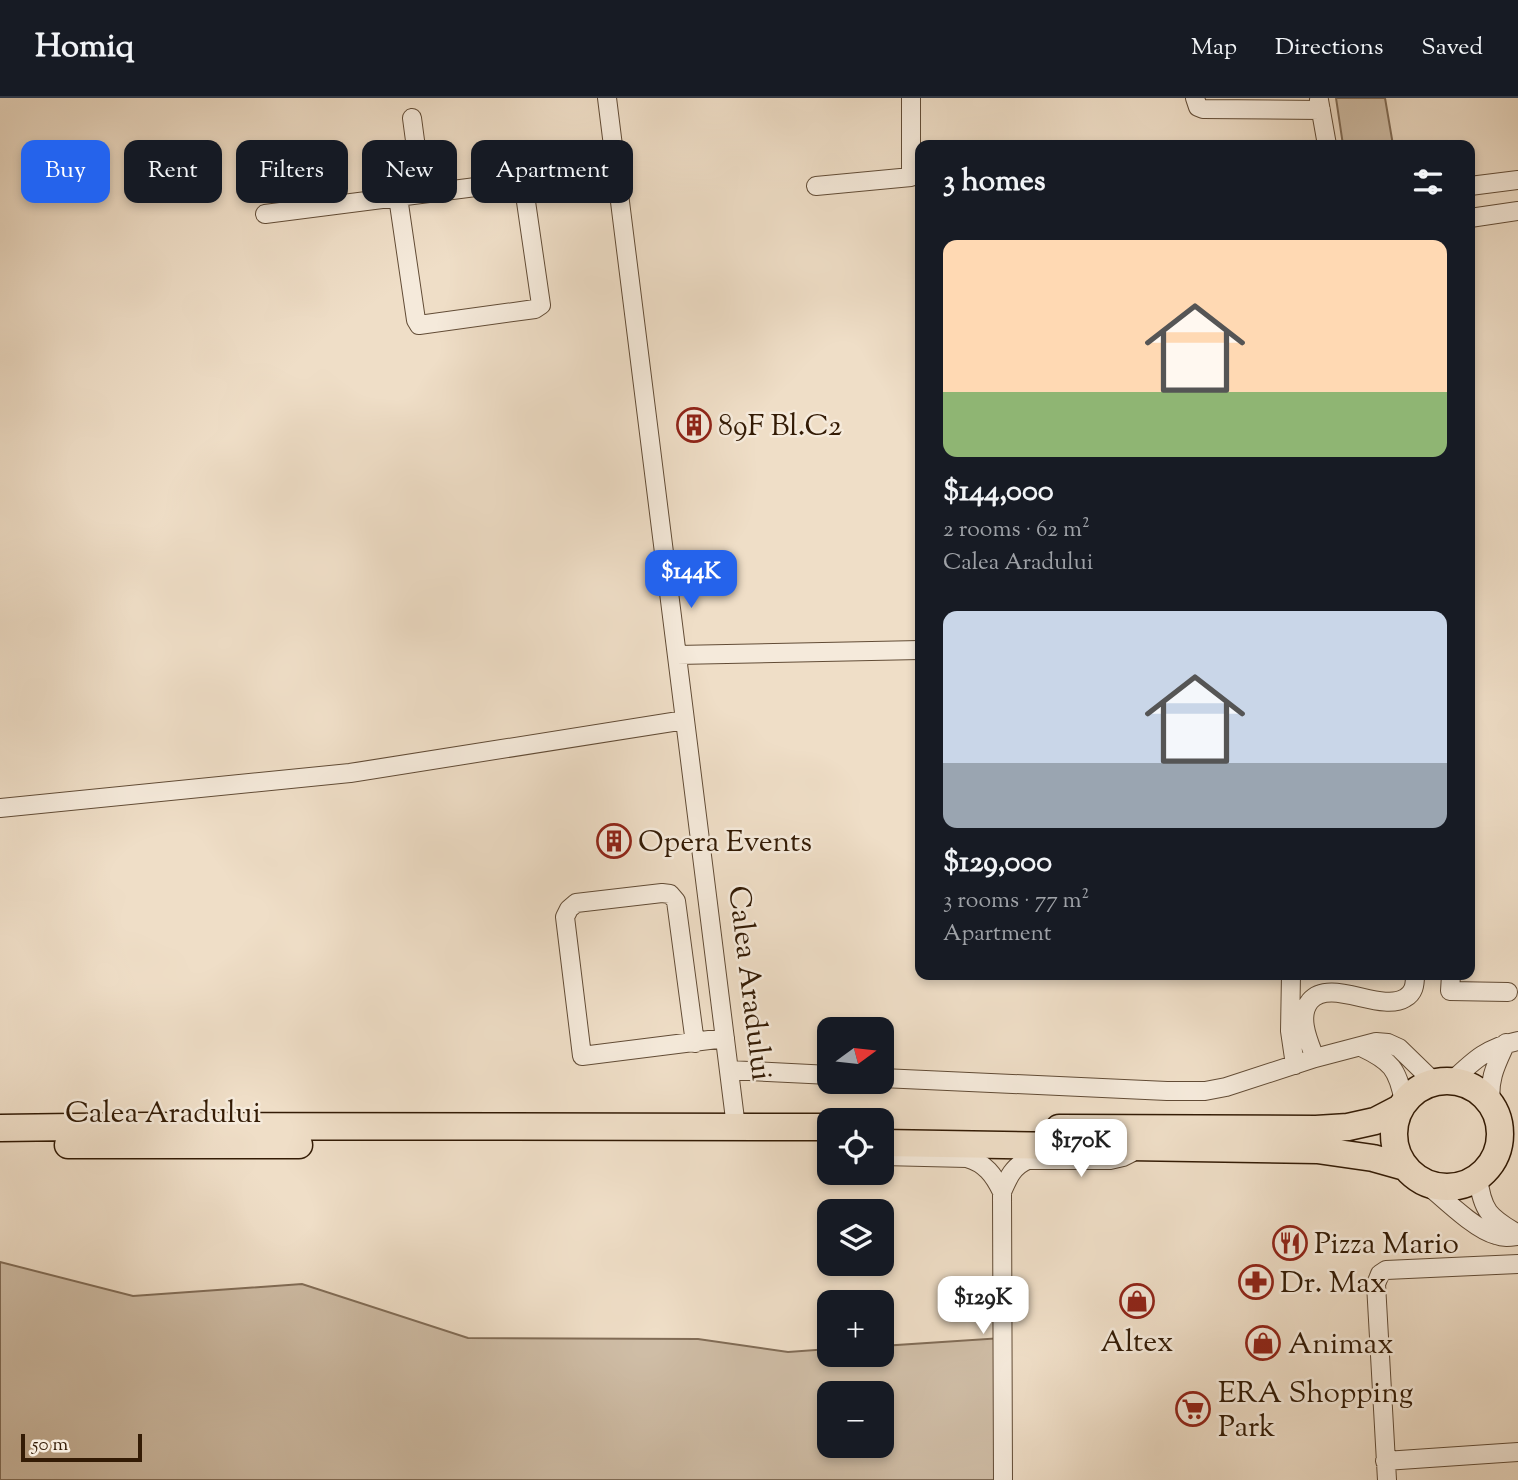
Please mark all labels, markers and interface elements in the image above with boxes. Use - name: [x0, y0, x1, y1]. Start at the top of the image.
- text: Homiq: [35, 24, 134, 72]
- text: Map: [1191, 31, 1237, 65]
- text: Directions: [1275, 31, 1383, 65]
- text: Saved: [1421, 31, 1483, 65]
- chip: Buy: [21, 140, 110, 203]
- chip: Rent: [124, 140, 222, 203]
- chip: Filters: [236, 140, 348, 203]
- chip: New: [362, 140, 457, 203]
- chip: Apartment: [471, 140, 633, 203]
- text: 3 homes: [943, 161, 1046, 204]
- icon: filters: [1409, 163, 1447, 201]
- icon: home: [1132, 285, 1258, 411]
- building icon: 89F Bl.C2: [675, 406, 713, 444]
- place label: 89F Bl.C2: [718, 406, 842, 449]
- text: $144,000: [943, 471, 1054, 514]
- text: 2 rooms · 62 m²: [943, 514, 1090, 547]
- text: Calea Aradului: [943, 547, 1093, 580]
- pin: $144K: [642, 550, 740, 610]
- text: $144K: [661, 556, 721, 589]
- icon: home: [1132, 656, 1258, 782]
- building icon: Opera Events: [595, 822, 633, 860]
- place label: Opera Events: [638, 822, 812, 865]
- text: $129,000: [943, 842, 1052, 885]
- street label: Calea Aradului: [715, 883, 782, 1083]
- text: 3 rooms · 77 m²: [943, 885, 1089, 918]
- text: Apartment: [943, 918, 1052, 951]
- north arrow: [817, 1017, 894, 1094]
- map controls: [817, 1017, 894, 1458]
- street label: Calea Aradului: [65, 1093, 261, 1136]
- button: locate: [817, 1108, 894, 1185]
- pin: $170K: [1032, 1119, 1130, 1179]
- text: $170K: [1051, 1125, 1111, 1158]
- button: layers: [817, 1199, 894, 1276]
- restaurant icon: Pizza Mario: [1271, 1224, 1309, 1262]
- place label: Pizza Mario: [1314, 1224, 1459, 1267]
- pharmacy icon: Dr. Max: [1237, 1263, 1275, 1301]
- place label: Dr. Max: [1280, 1263, 1387, 1306]
- pin: $129K: [934, 1276, 1032, 1336]
- text: $129K: [954, 1282, 1012, 1315]
- shop icon: Altex: [1118, 1282, 1156, 1320]
- button: +: [817, 1290, 894, 1367]
- place label: Altex: [1101, 1322, 1173, 1365]
- shop icon: Animax: [1244, 1324, 1282, 1362]
- place label: Animax: [1288, 1324, 1394, 1367]
- place label: ERA Shopping Park: [1218, 1373, 1413, 1450]
- button: −: [817, 1381, 894, 1458]
- supermarket icon: ERA Shopping Park: [1174, 1390, 1212, 1428]
- scale bar: [21, 1431, 142, 1463]
- text: 50 m: [32, 1432, 68, 1459]

